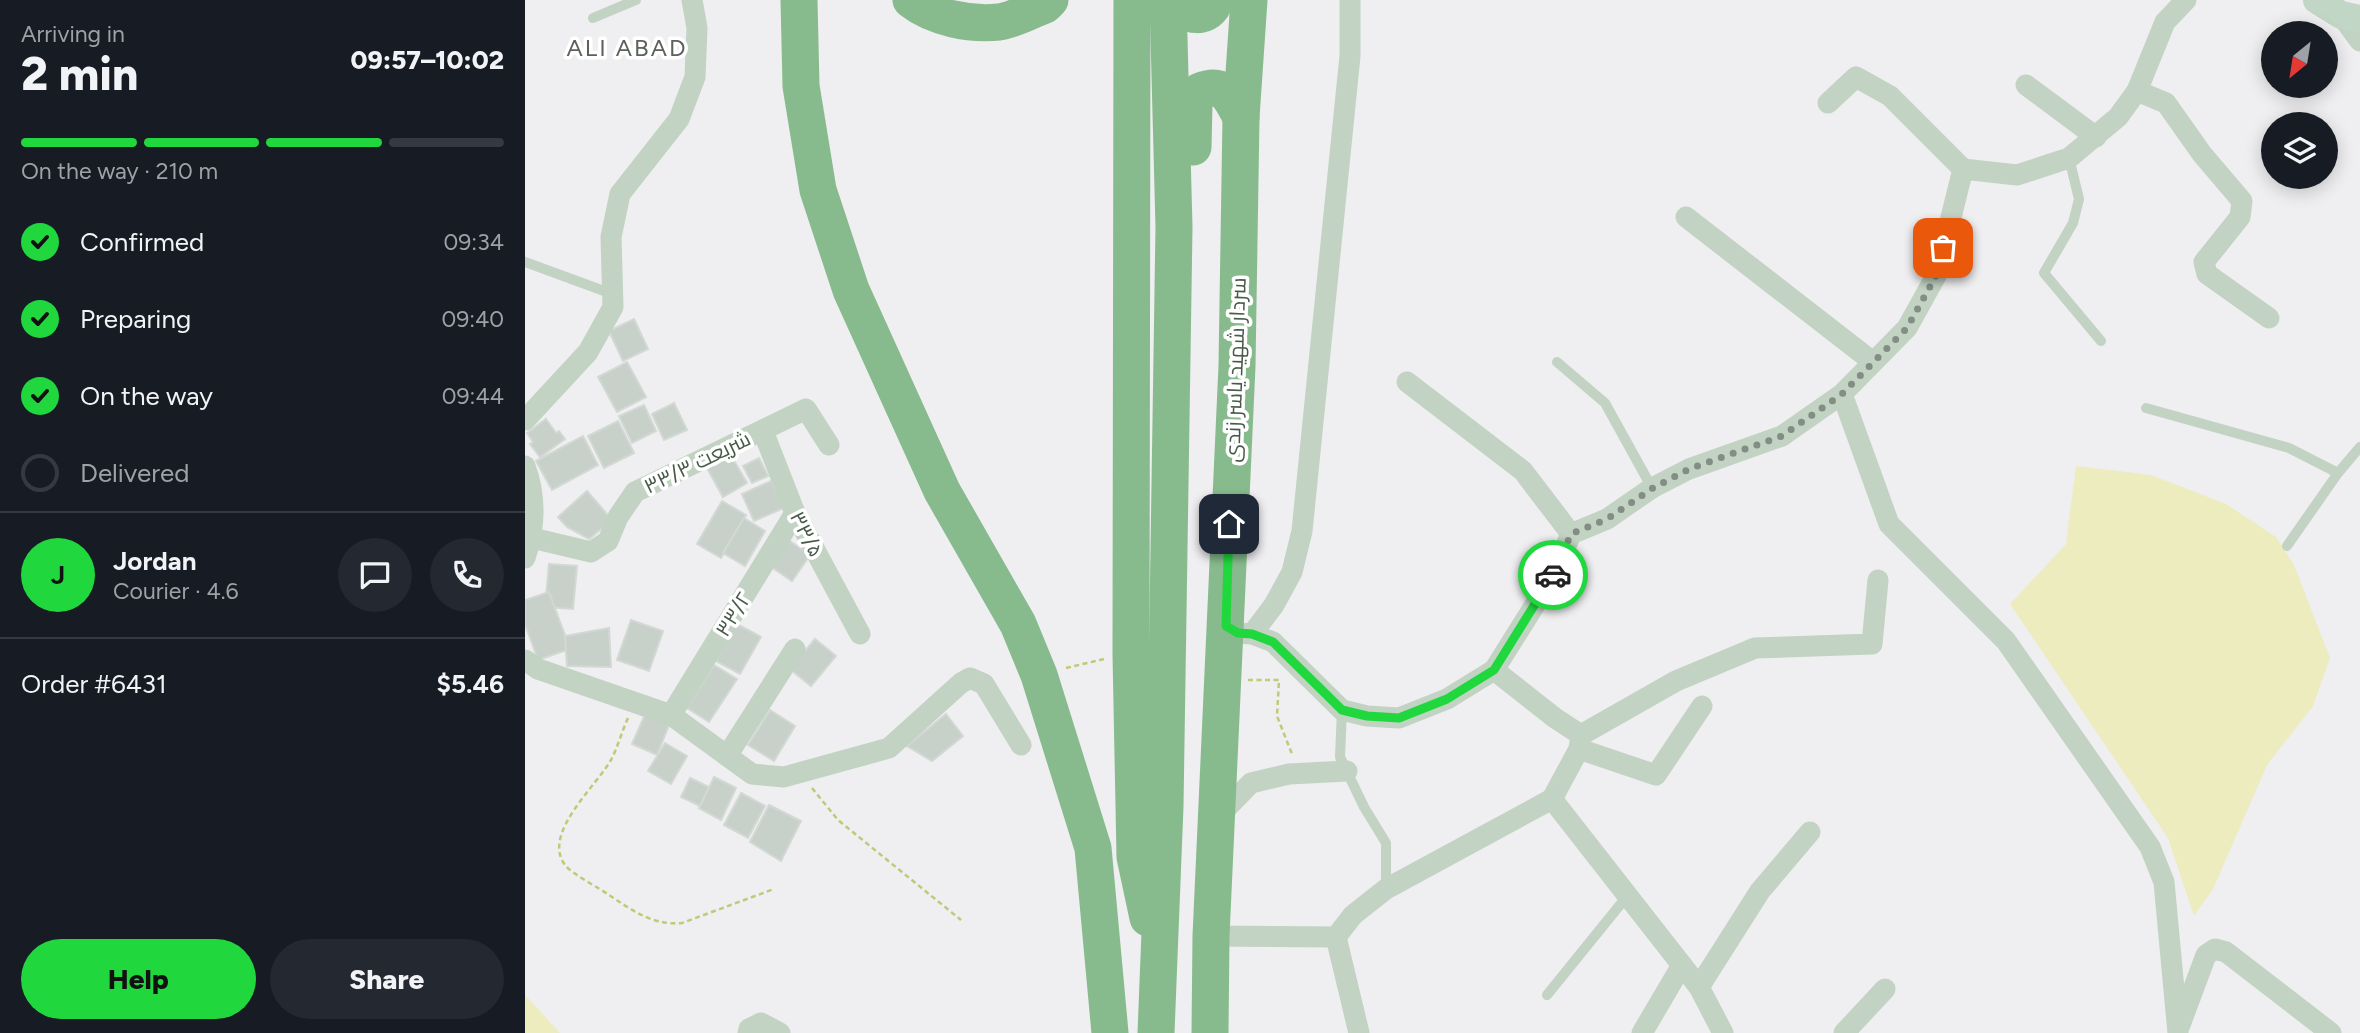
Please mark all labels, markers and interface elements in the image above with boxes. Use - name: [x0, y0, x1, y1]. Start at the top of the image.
- text: Arriving in: [21, 20, 125, 48]
- north arrow: [2261, 21, 2338, 98]
- map controls: [2261, 21, 2338, 189]
- district label: ALI ABAD: [567, 33, 687, 62]
- text: 09:57–10:02: [351, 44, 504, 76]
- text: 2 min: [21, 46, 138, 102]
- button: layers: [2261, 112, 2338, 189]
- text: On the way · 210 m: [21, 157, 218, 185]
- pin: [1913, 218, 1973, 278]
- icon: check: [21, 223, 59, 261]
- text: Confirmed: [80, 226, 204, 258]
- text: 09:34: [444, 228, 504, 256]
- icon: bag: [1924, 229, 1962, 267]
- street label: سردار شهید یاسر زندی: [1219, 277, 1252, 463]
- icon: check: [21, 300, 59, 338]
- text: Preparing: [80, 303, 191, 335]
- text: 09:40: [441, 305, 504, 333]
- icon: check: [21, 377, 59, 415]
- text: On the way: [80, 380, 213, 412]
- text: 09:44: [442, 382, 504, 410]
- street label: شریعت ۳۳/۳: [640, 425, 754, 499]
- text: Delivered: [80, 457, 189, 489]
- pin: [1199, 494, 1259, 554]
- icon: home: [1210, 505, 1248, 543]
- street label: ۳۳/۵: [785, 507, 829, 561]
- button: chat: [338, 538, 412, 612]
- button: phone: [430, 538, 504, 612]
- courier: [1518, 540, 1588, 610]
- text: Jordan: [113, 545, 196, 577]
- icon: car: [1534, 556, 1572, 594]
- text: J: [51, 559, 65, 591]
- text: Courier · 4.6: [113, 577, 239, 605]
- street label: ۳۳/۲: [710, 587, 756, 641]
- text: Order #6431: [21, 668, 167, 700]
- text: $5.46: [437, 668, 504, 700]
- button: Help: [21, 939, 256, 1019]
- button: Share: [270, 939, 504, 1019]

